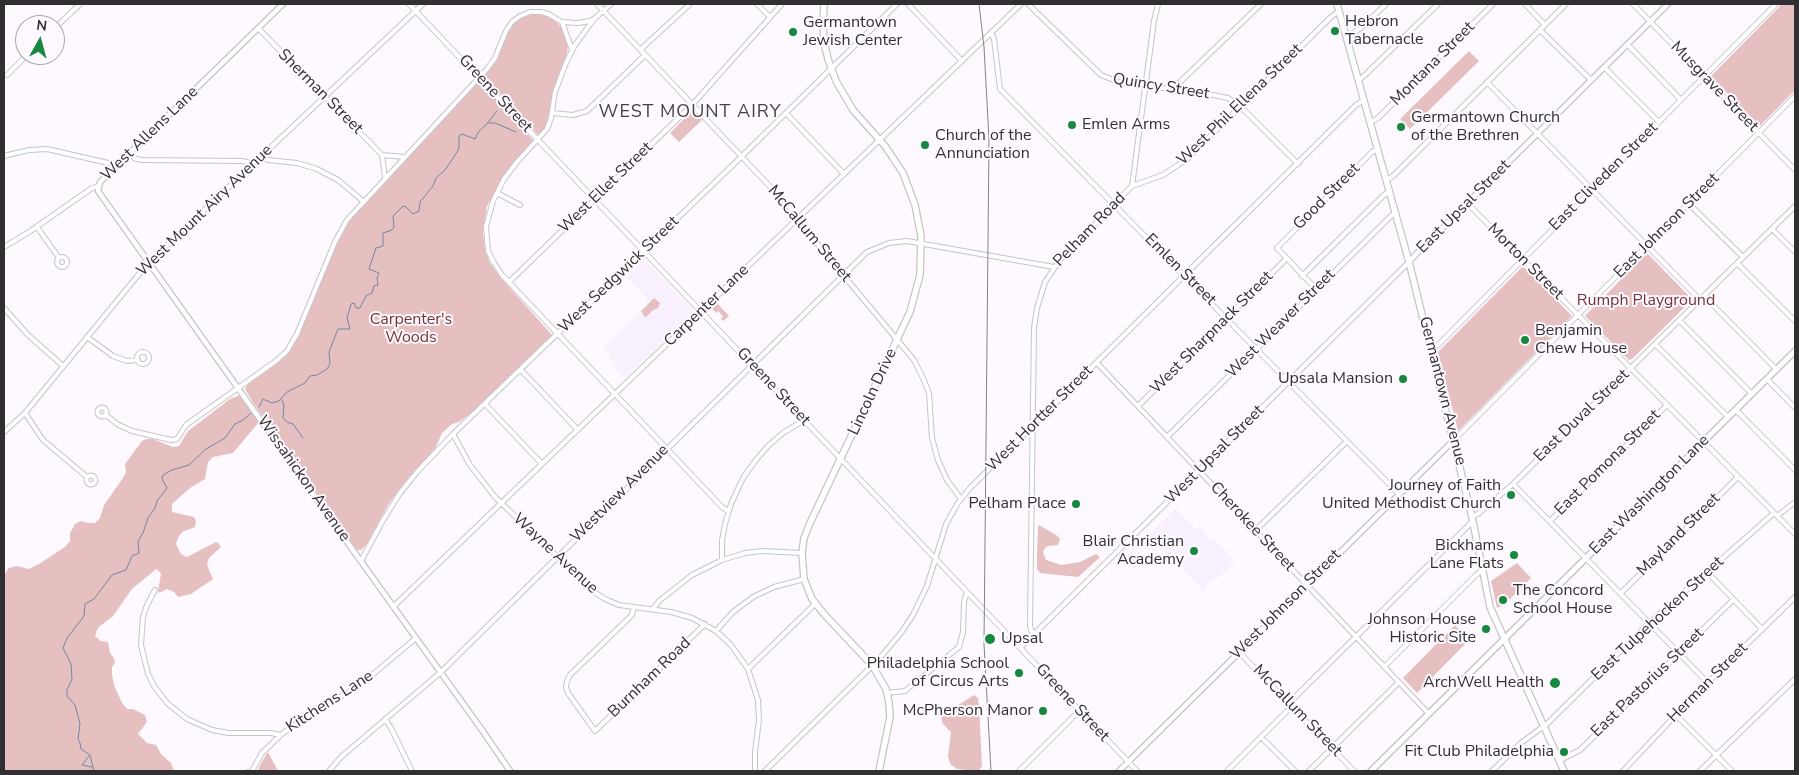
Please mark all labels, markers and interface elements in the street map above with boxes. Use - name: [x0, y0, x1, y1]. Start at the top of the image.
- place label: Hebron Tabernacle: [1345, 12, 1424, 50]
- place label: Germantown Jewish Center: [803, 13, 902, 51]
- north arrow: [15, 15, 65, 65]
- text: N: [35, 16, 48, 36]
- street label: Montana Street: [1387, 18, 1479, 110]
- marker: Hebron Tabernacle: [1329, 25, 1341, 37]
- marker: Germantown Jewish Center: [787, 26, 799, 38]
- street label: Musgrave Street: [1666, 38, 1762, 136]
- street label: West Phil Ellena Street: [1173, 40, 1307, 170]
- street label: Sherman Street: [274, 46, 366, 138]
- street label: Greene Street: [454, 51, 536, 137]
- street label: Quincy Street: [1111, 70, 1211, 104]
- street label: West Allens Lane: [97, 83, 203, 185]
- district label: WEST MOUNT AIRY: [597, 102, 783, 124]
- place label: Germantown Church of the Brethren: [1411, 108, 1560, 146]
- place label: Emlen Arms: [1082, 115, 1170, 135]
- marker: Emlen Arms: [1066, 119, 1078, 131]
- street label: East Cliveden Street: [1546, 119, 1662, 235]
- marker: Germantown Church of the Brethren: [1395, 121, 1407, 133]
- place label: Church of the Annunciation: [935, 126, 1032, 164]
- street label: West Ellet Street: [555, 138, 657, 238]
- marker: Church of the Annunciation: [919, 139, 931, 151]
- street label: West Mount Airy Avenue: [133, 141, 277, 281]
- street label: East Upsal Street: [1413, 156, 1515, 258]
- street label: Good Street: [1290, 160, 1364, 234]
- street label: East Johnson Street: [1610, 169, 1724, 283]
- street label: McCallum Street: [763, 182, 855, 286]
- street label: Pelham Road: [1050, 189, 1130, 271]
- street label: West Sedgwick Street: [555, 213, 683, 337]
- street label: Morton Street: [1483, 220, 1567, 304]
- street label: Emlen Street: [1140, 230, 1220, 310]
- street label: Carpenter Lane: [661, 261, 753, 351]
- street label: West Weaver Street: [1223, 266, 1339, 382]
- street label: West Sharpnack Street: [1147, 268, 1277, 398]
- park label: Rumph Playground: [1577, 291, 1715, 311]
- park label: Carpenter's Woods: [370, 310, 452, 348]
- street label: Germantown Avenue: [1414, 315, 1470, 467]
- place label: Benjamin Chew House: [1535, 321, 1627, 359]
- marker: Benjamin Chew House: [1519, 334, 1531, 346]
- street label: Greene Street: [732, 344, 814, 430]
- street label: Lincoln Drive: [845, 346, 901, 438]
- street label: West Hortter Street: [983, 362, 1097, 476]
- street label: East Duval Street: [1530, 366, 1634, 466]
- place label: Upsala Mansion: [1278, 369, 1393, 389]
- marker: Upsala Mansion: [1397, 373, 1409, 385]
- street label: West Upsal Street: [1161, 401, 1269, 509]
- street label: East Pomona Street: [1551, 406, 1665, 520]
- street label: Wissahickon Avenue: [252, 412, 354, 546]
- street label: East Washington Lane: [1586, 431, 1714, 559]
- street label: Westview Avenue: [567, 441, 673, 547]
- place label: Journey of Faith United Methodist Church: [1322, 476, 1501, 514]
- street label: Cherokee Street: [1206, 478, 1298, 576]
- marker: Journey of Faith United Methodist Church: [1505, 489, 1517, 501]
- street label: Mayland Street: [1633, 489, 1725, 581]
- place label: Pelham Place: [969, 494, 1066, 514]
- marker: Pelham Place: [1070, 498, 1082, 510]
- street label: Wayne Avenue: [508, 510, 602, 598]
- place label: Blair Christian Academy: [1083, 532, 1184, 570]
- place label: Bickhams Lane Flats: [1430, 536, 1504, 574]
- marker: Blair Christian Academy: [1188, 545, 1200, 557]
- street label: West Johnson Street: [1227, 546, 1345, 664]
- marker: Bickhams Lane Flats: [1508, 549, 1520, 561]
- street label: East Tulpehocken Street: [1588, 553, 1728, 685]
- place label: The Concord School House: [1513, 581, 1612, 619]
- marker: The Concord School House: [1497, 594, 1509, 606]
- place label: Johnson House Historic Site: [1368, 610, 1476, 648]
- marker: Johnson House Historic Site: [1480, 623, 1492, 635]
- street label: East Pastorius Street: [1588, 624, 1708, 742]
- place label: Upsal: [1001, 629, 1043, 649]
- marker: Upsal: [983, 632, 997, 646]
- street label: Burnham Road: [605, 634, 695, 722]
- street label: Herman Street: [1664, 639, 1752, 727]
- place label: Philadelphia School of Circus Arts: [867, 654, 1009, 692]
- street label: Greene Street: [1031, 660, 1113, 746]
- street label: McCallum Street: [1248, 661, 1346, 761]
- street label: Kitchens Lane: [283, 667, 377, 737]
- marker: Philadelphia School of Circus Arts: [1013, 667, 1025, 679]
- place label: ArchWell Health: [1423, 673, 1544, 693]
- marker: ArchWell Health: [1548, 676, 1562, 690]
- place label: McPherson Manor: [903, 701, 1033, 721]
- marker: McPherson Manor: [1037, 705, 1049, 717]
- place label: Fit Club Philadelphia: [1405, 742, 1554, 762]
- marker: Fit Club Philadelphia: [1558, 746, 1570, 758]

